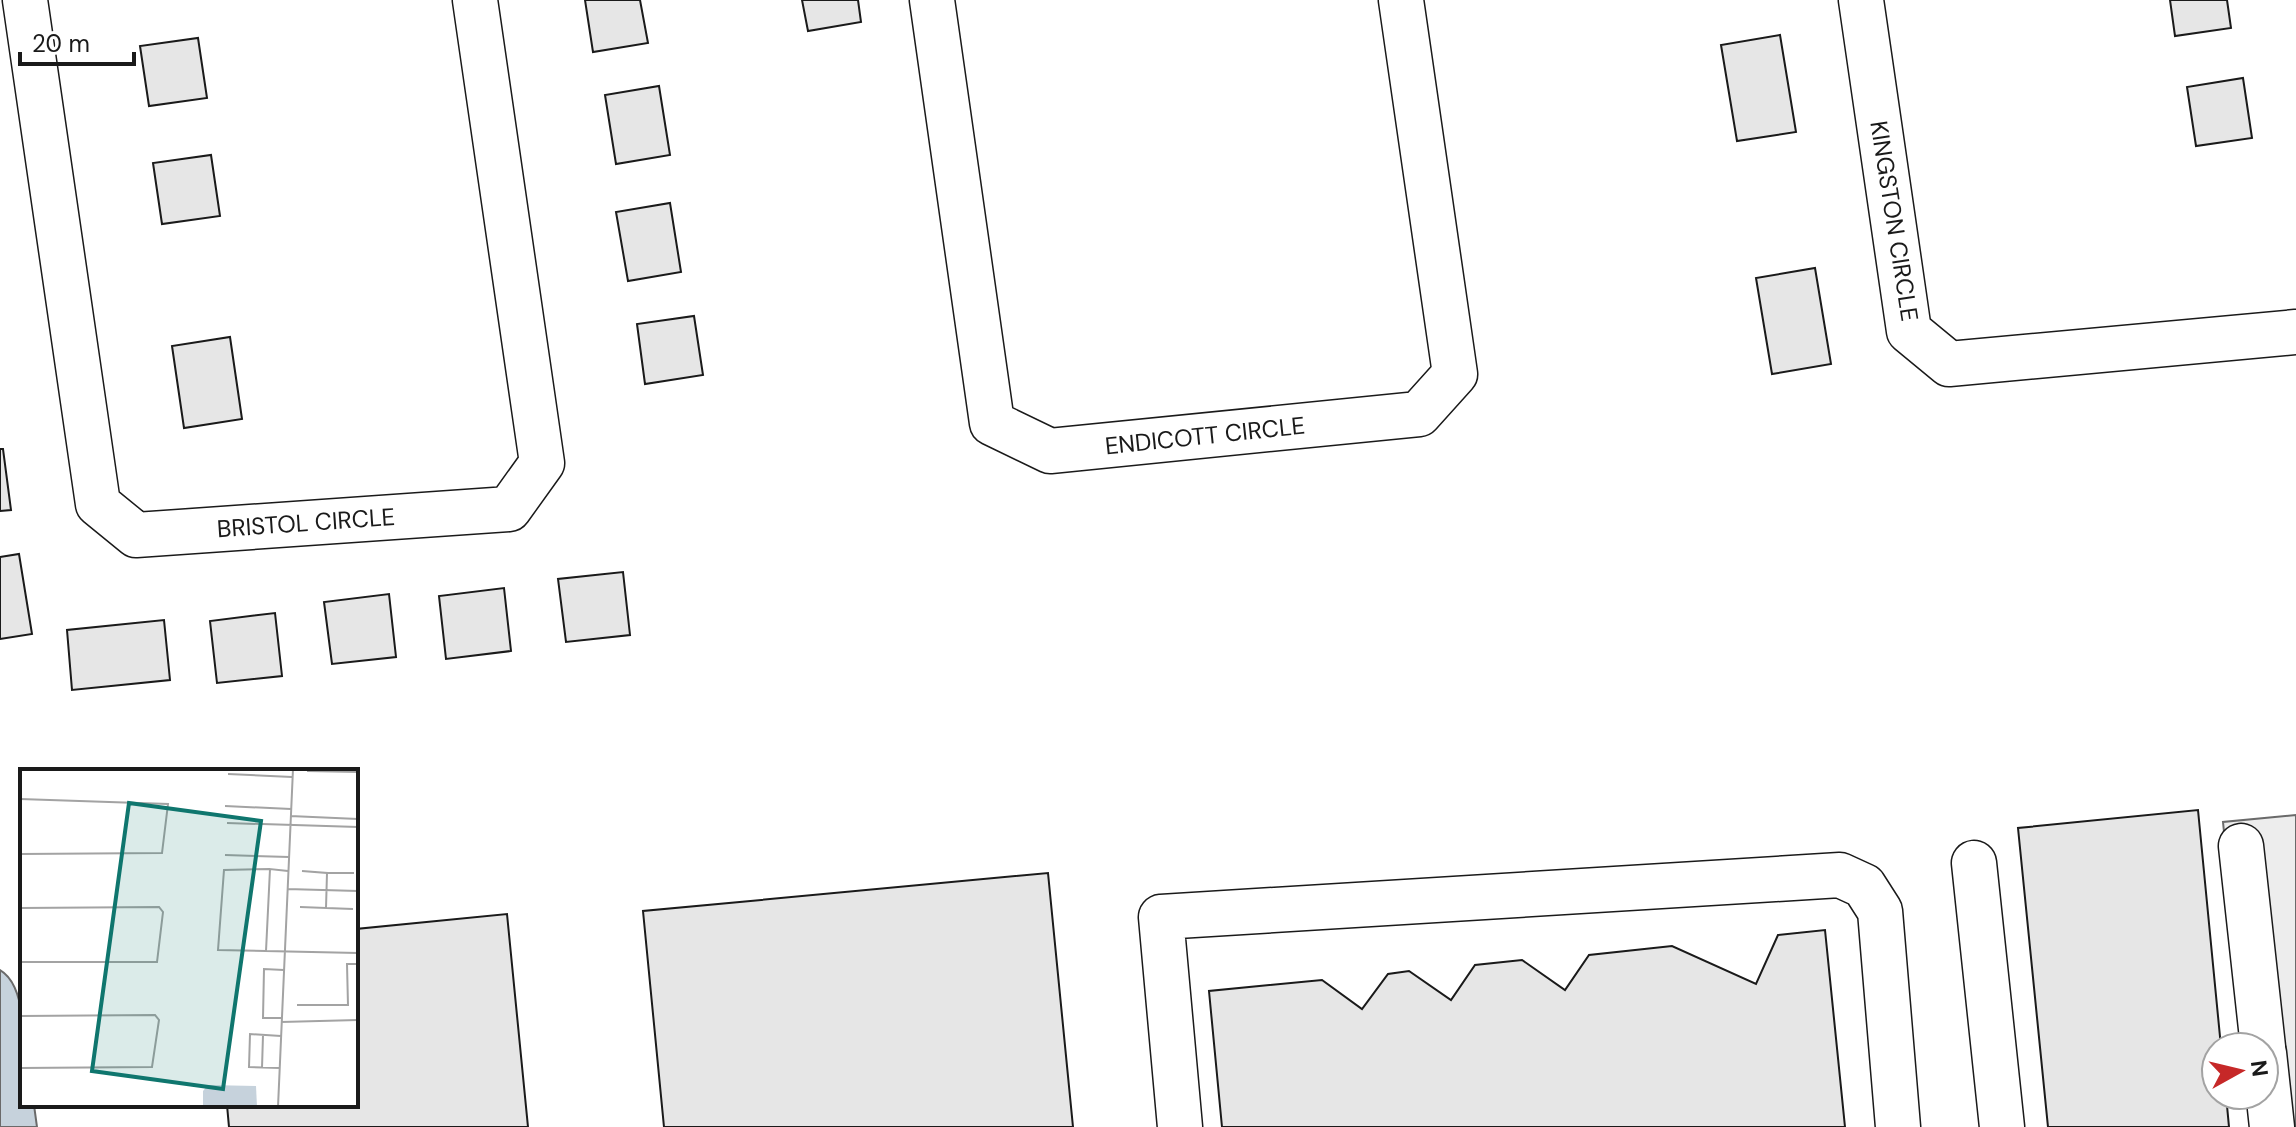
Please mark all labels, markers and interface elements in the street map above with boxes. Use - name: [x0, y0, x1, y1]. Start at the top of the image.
- scale bar: [20, 16, 134, 66]
- text: 20 m: [32, 28, 90, 59]
- street label: KINGSTON CIRCLE: [1863, 118, 1926, 323]
- street label: ENDICOTT CIRCLE: [1103, 410, 1307, 461]
- street label: BRISTOL CIRCLE: [216, 501, 396, 544]
- inset map: [20, 769, 358, 1107]
- north arrow: [2200, 1031, 2280, 1111]
- text: N: [2244, 1058, 2275, 1078]

